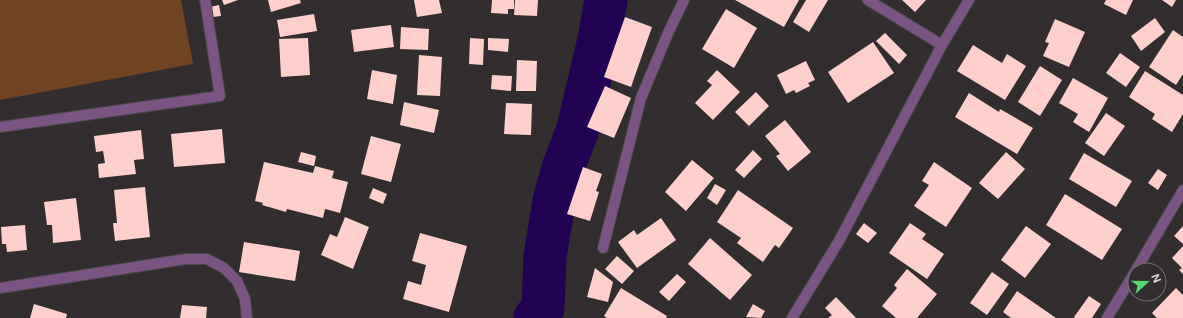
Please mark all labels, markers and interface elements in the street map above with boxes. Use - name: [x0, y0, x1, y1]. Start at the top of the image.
- north arrow: [1127, 262, 1167, 302]
- text: N: [1149, 272, 1163, 285]

